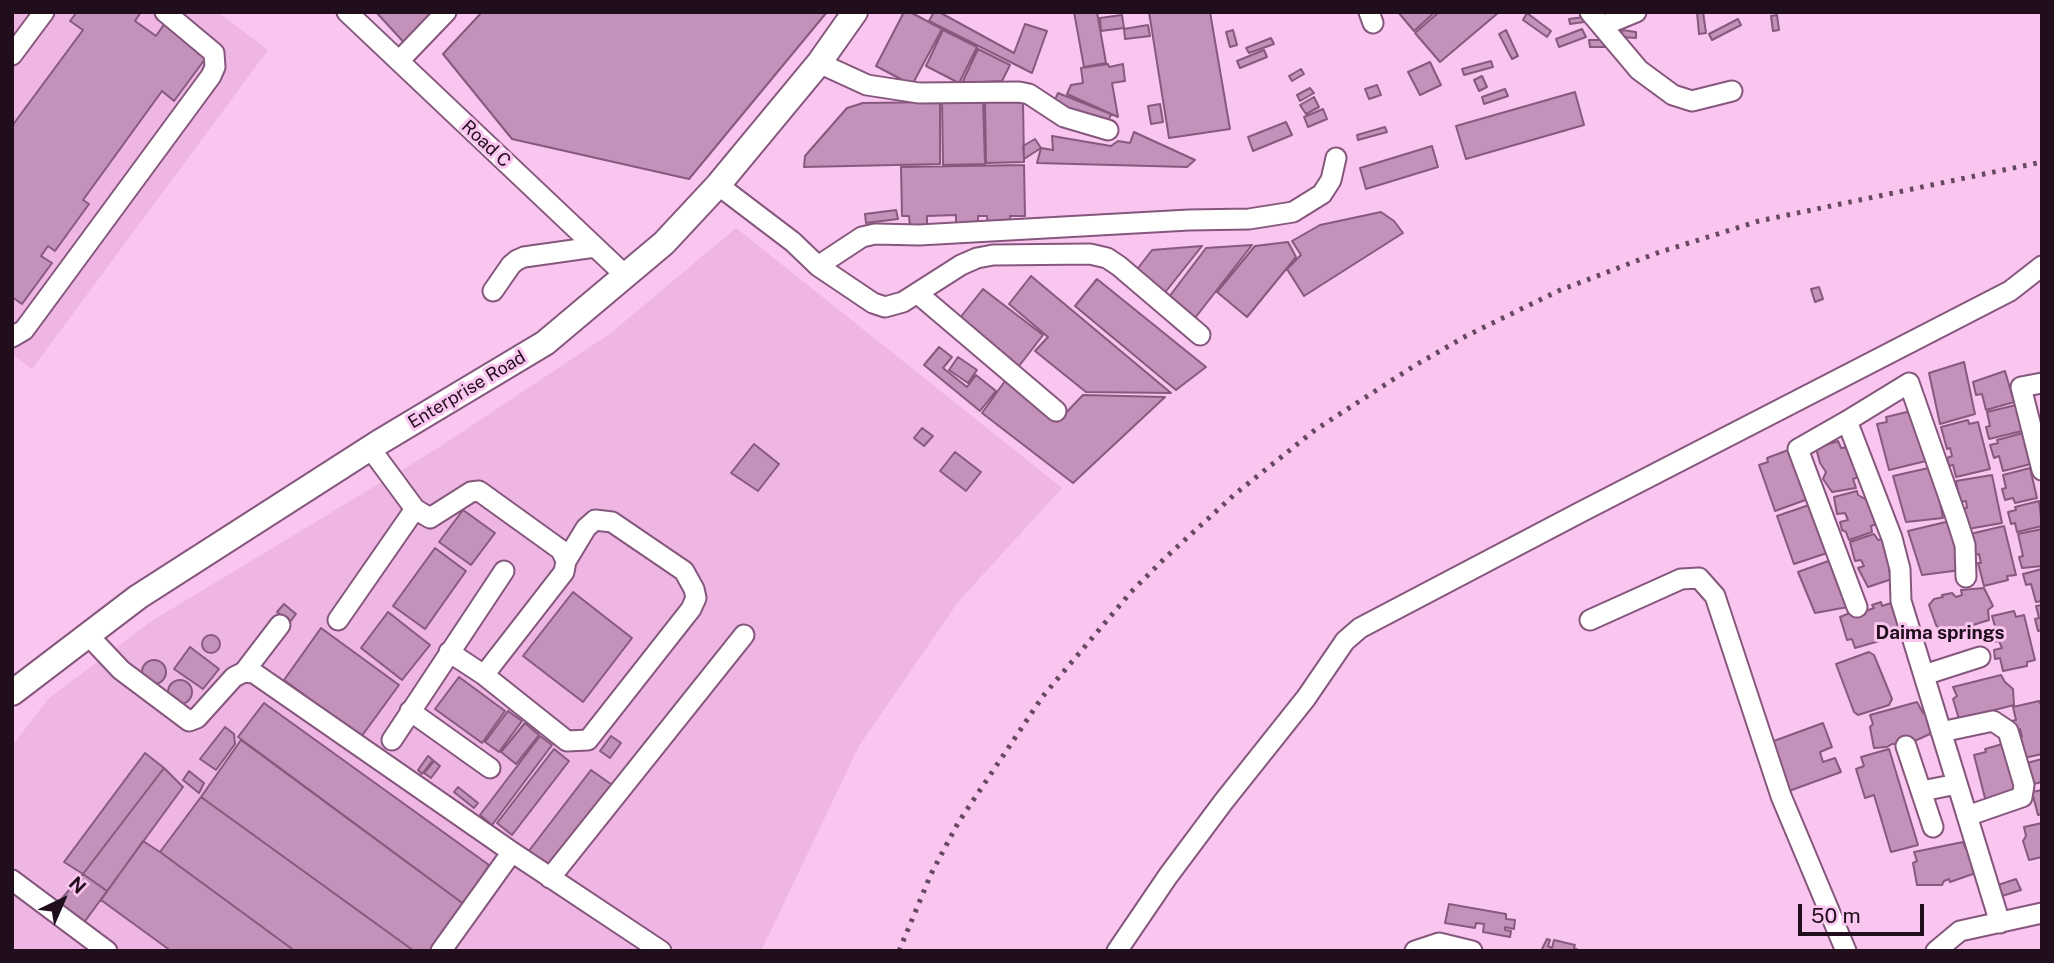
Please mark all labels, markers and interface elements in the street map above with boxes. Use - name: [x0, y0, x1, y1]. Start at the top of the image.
- street label: Road C: [457, 116, 515, 172]
- street label: Enterprise Road: [404, 346, 530, 434]
- district label: Daima springs: [1875, 622, 2005, 644]
- north arrow: [28, 865, 98, 935]
- text: N: [65, 872, 91, 898]
- scale bar: [1802, 890, 1928, 934]
- text: 50 m: [1811, 903, 1861, 928]

